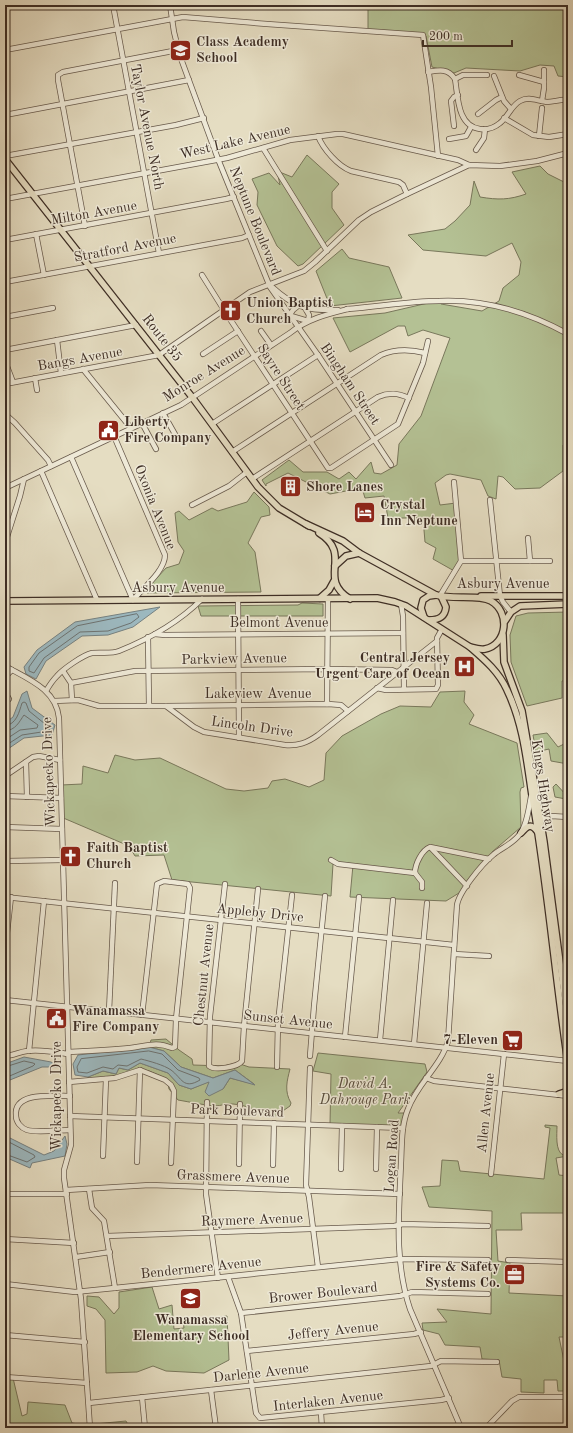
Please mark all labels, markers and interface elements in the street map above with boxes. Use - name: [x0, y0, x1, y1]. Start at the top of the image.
- scale bar: [423, 22, 512, 48]
- text: 200 m: [429, 31, 463, 43]
- place label: Class Academy School: [196, 35, 289, 65]
- school or university icon: Class Academy School: [167, 37, 193, 63]
- street label: Taylor Avenue North: [128, 63, 166, 192]
- street label: West Lake Avenue: [178, 122, 292, 162]
- street label: Neptune Boulevard: [227, 165, 283, 277]
- street label: Milton Avenue: [50, 199, 138, 227]
- street label: Stratford Avenue: [73, 231, 177, 265]
- place label: Union Baptist Church: [246, 296, 333, 326]
- church icon: Union Baptist Church: [218, 298, 244, 324]
- street label: Route 35: [139, 312, 185, 364]
- street label: Sayre Street: [254, 341, 308, 413]
- street label: Bingham Street: [318, 341, 382, 427]
- street label: Monroe Avenue: [161, 343, 247, 405]
- street label: Bangs Avenue: [36, 345, 124, 373]
- place label: Liberty Fire Company: [124, 415, 211, 445]
- public building icon: Liberty Fire Company: [96, 417, 122, 443]
- street label: Oxonia Avenue: [132, 463, 178, 551]
- building icon: Shore Lanes: [278, 474, 304, 500]
- place label: Shore Lanes: [306, 480, 383, 494]
- place label: Crystal Inn Neptune: [380, 498, 458, 528]
- hotel icon: Crystal Inn Neptune: [352, 500, 378, 526]
- street label: Asbury Avenue: [457, 577, 549, 591]
- street label: Asbury Avenue: [132, 581, 224, 595]
- street label: Belmont Avenue: [230, 616, 328, 630]
- street label: Parkview Avenue: [181, 651, 287, 667]
- place label: Central Jersey Urgent Care of Ocean: [315, 651, 450, 681]
- hospital icon: Central Jersey Urgent Care of Ocean: [452, 653, 478, 679]
- street label: Lakeview Avenue: [205, 687, 311, 701]
- street label: Lincoln Drive: [210, 714, 294, 740]
- street label: Wickapecko Drive: [40, 717, 58, 827]
- street label: Kings Highway: [529, 738, 557, 834]
- place label: Faith Baptist Church: [86, 841, 168, 871]
- church icon: Faith Baptist Church: [57, 843, 83, 869]
- street label: Appleby Drive: [216, 901, 304, 925]
- street label: Chestnut Avenue: [192, 923, 216, 1027]
- place label: Wanamassa Fire Company: [72, 1004, 159, 1034]
- public building icon: Wanamassa Fire Company: [43, 1006, 69, 1032]
- street label: Sunset Avenue: [243, 1008, 333, 1032]
- supermarket icon: 7-Eleven: [500, 1027, 526, 1053]
- place label: 7-Eleven: [443, 1033, 498, 1047]
- street label: Wickapecko Drive: [50, 1041, 64, 1151]
- street label: Allen Avenue: [475, 1072, 497, 1154]
- park label: David A. Dahrouge Park: [319, 1077, 411, 1108]
- street label: Park Boulevard: [190, 1102, 284, 1120]
- street label: Logan Road: [382, 1119, 402, 1193]
- street label: Grassmere Avenue: [176, 1168, 290, 1186]
- street label: Raymere Avenue: [201, 1211, 303, 1229]
- street label: Bendermere Avenue: [140, 1255, 262, 1281]
- place label: Fire & Safety Systems Co.: [415, 1260, 500, 1290]
- office icon: Fire & Safety Systems Co.: [502, 1262, 528, 1288]
- street label: Brower Boulevard: [268, 1280, 378, 1306]
- school or university icon: Wanamassa Elementary School: [178, 1285, 204, 1311]
- place label: Wanamassa Elementary School: [132, 1313, 250, 1343]
- street label: Jeffery Avenue: [287, 1319, 379, 1343]
- street label: Darlene Avenue: [212, 1361, 310, 1385]
- street label: Interlaken Avenue: [272, 1388, 384, 1414]

